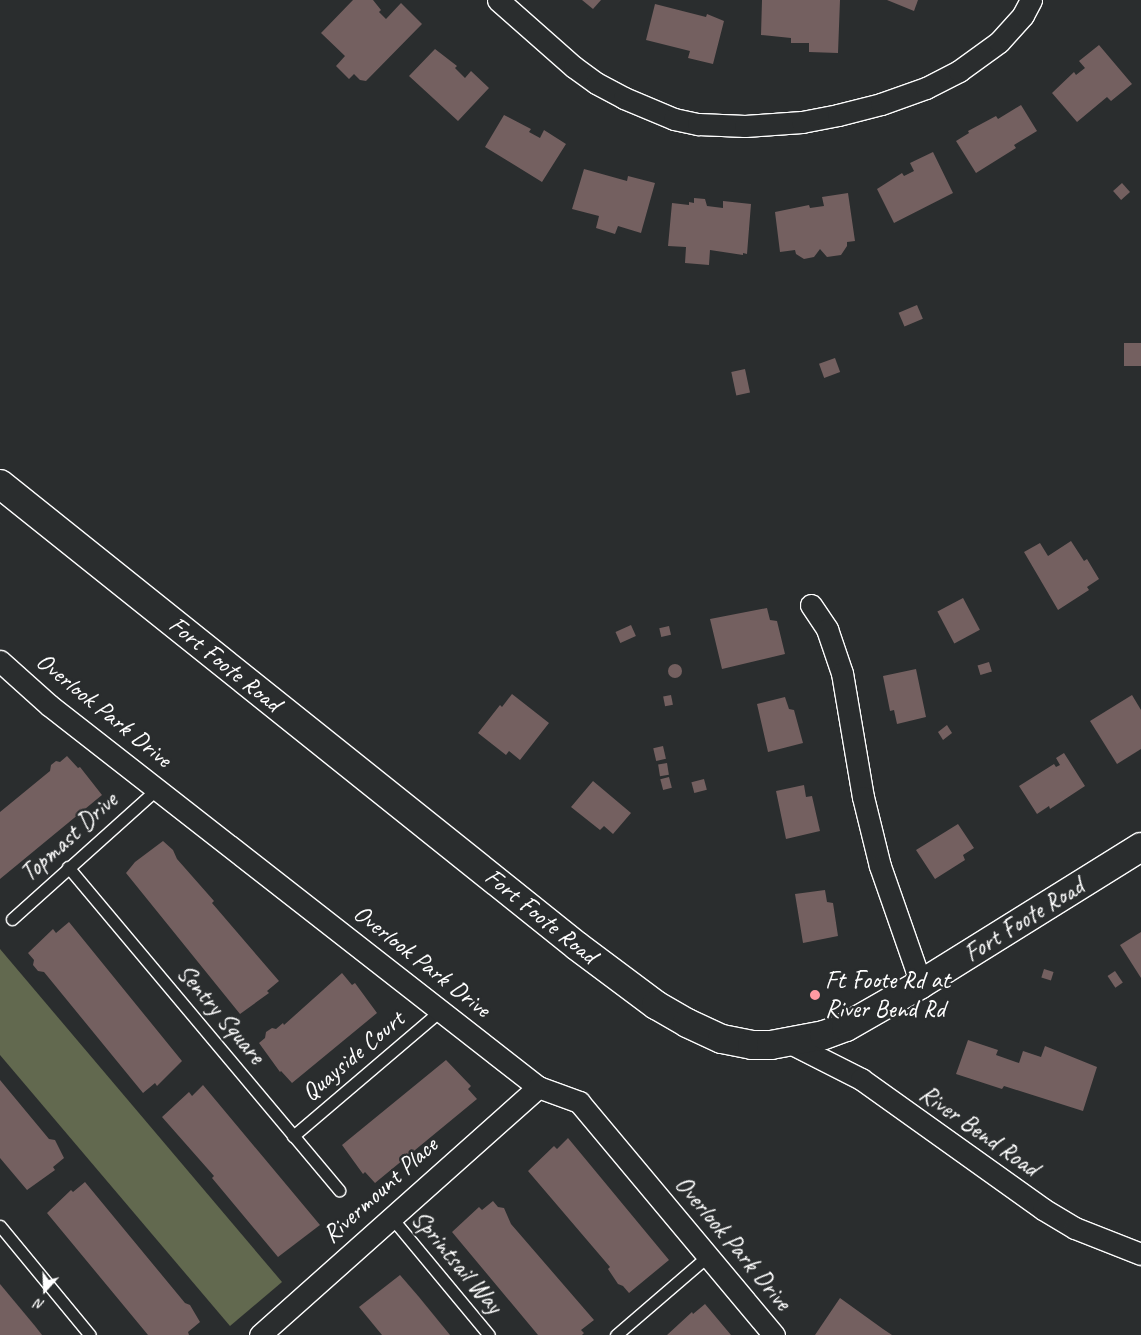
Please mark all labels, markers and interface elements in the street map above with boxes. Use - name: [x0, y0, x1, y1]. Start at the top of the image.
- street label: Fort Foote Road: [163, 610, 287, 718]
- street label: Overlook Park Drive: [30, 646, 178, 774]
- street label: Topmast Drive: [14, 786, 124, 888]
- street label: Fort Foote Road: [479, 862, 603, 970]
- street label: Fort Foote Road: [958, 871, 1090, 969]
- street label: Overlook Park Drive: [347, 898, 497, 1024]
- street label: Sentry Square: [171, 958, 271, 1070]
- place label: Ft Foote Rd at River Bend Rd: [825, 966, 950, 1025]
- marker: Ft Foote Rd at River Bend Rd: [809, 989, 821, 1001]
- street label: Quayside Court: [296, 1004, 410, 1108]
- street label: River Bend Road: [913, 1079, 1045, 1183]
- street label: Rivermount Place: [316, 1130, 444, 1250]
- street label: Overlook Park Drive: [668, 1170, 798, 1316]
- street label: Sprintsail Way: [405, 1204, 509, 1320]
- north arrow: [20, 1265, 70, 1315]
- text: N: [33, 1295, 47, 1314]

